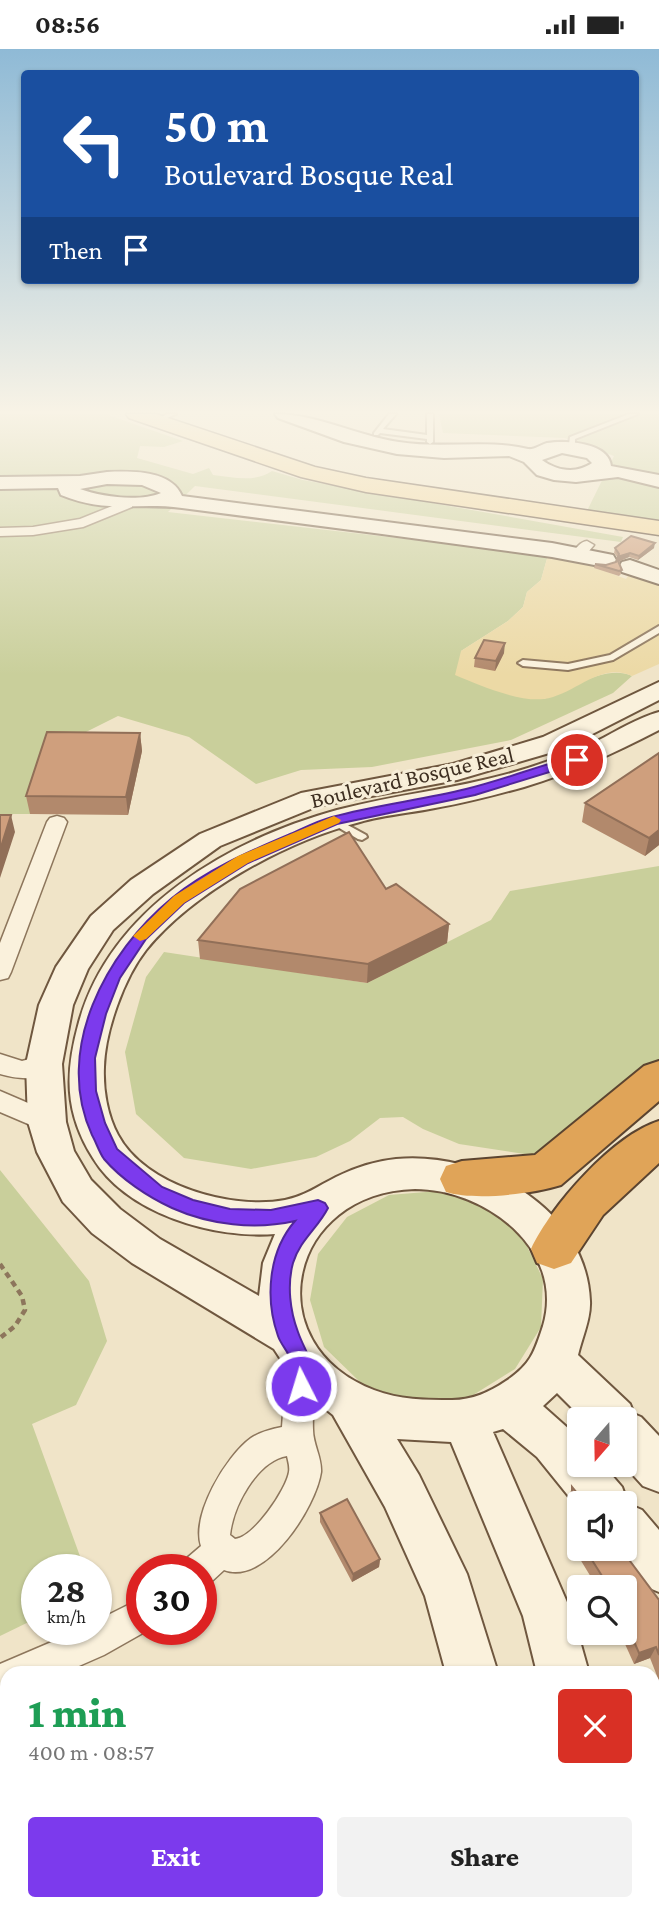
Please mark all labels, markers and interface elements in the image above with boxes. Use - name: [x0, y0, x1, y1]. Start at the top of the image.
- text: 08:56: [35, 10, 100, 39]
- icon: left: [49, 98, 140, 189]
- text: 50 m: [164, 98, 269, 153]
- text: Boulevard Bosque Real: [164, 156, 454, 192]
- icon: arrive: [117, 231, 155, 269]
- text: Then: [49, 236, 103, 265]
- pin: [547, 730, 607, 790]
- street label: Boulevard Bosque Real: [308, 741, 516, 813]
- icon: arrive: [558, 741, 596, 779]
- position arrow: [264, 1349, 338, 1423]
- north arrow: [567, 1407, 637, 1477]
- map controls: [567, 1407, 637, 1645]
- button: sound: [567, 1491, 637, 1561]
- speed limit sign: 30: [126, 1554, 217, 1645]
- text: 28: [47, 1571, 86, 1610]
- button: search: [567, 1575, 637, 1645]
- text: km/h: [47, 1607, 86, 1627]
- text: 1 min: [28, 1689, 126, 1736]
- button: close: [558, 1689, 632, 1763]
- text: 400 m · 08:57: [28, 1739, 154, 1765]
- button: Exit: [28, 1817, 323, 1897]
- button: Share: [337, 1817, 632, 1897]

